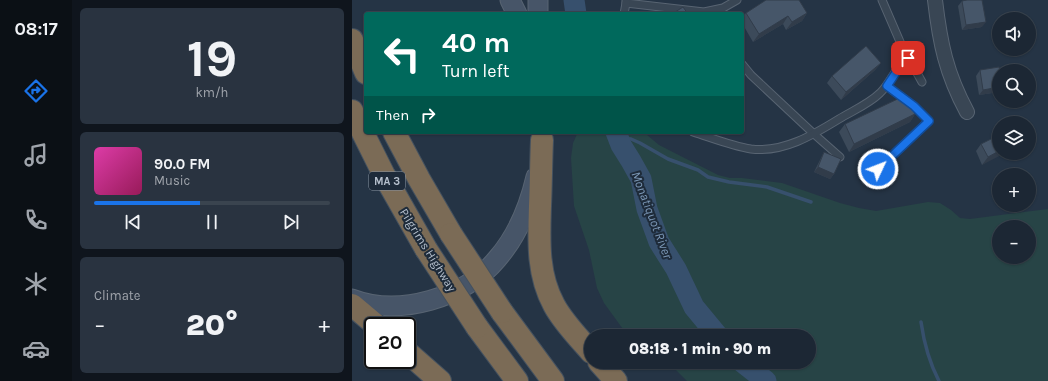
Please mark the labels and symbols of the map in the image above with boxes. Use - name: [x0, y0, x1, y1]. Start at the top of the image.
- pin: [891, 41, 925, 75]
- position arrow: [857, 148, 899, 190]
- water label: Monatiquot River: [628, 169, 676, 262]
- road number: MA 3: [369, 172, 405, 190]
- street label: Pilgrims Highway: [397, 206, 459, 294]
- speed limit sign: 20: [364, 317, 416, 369]

